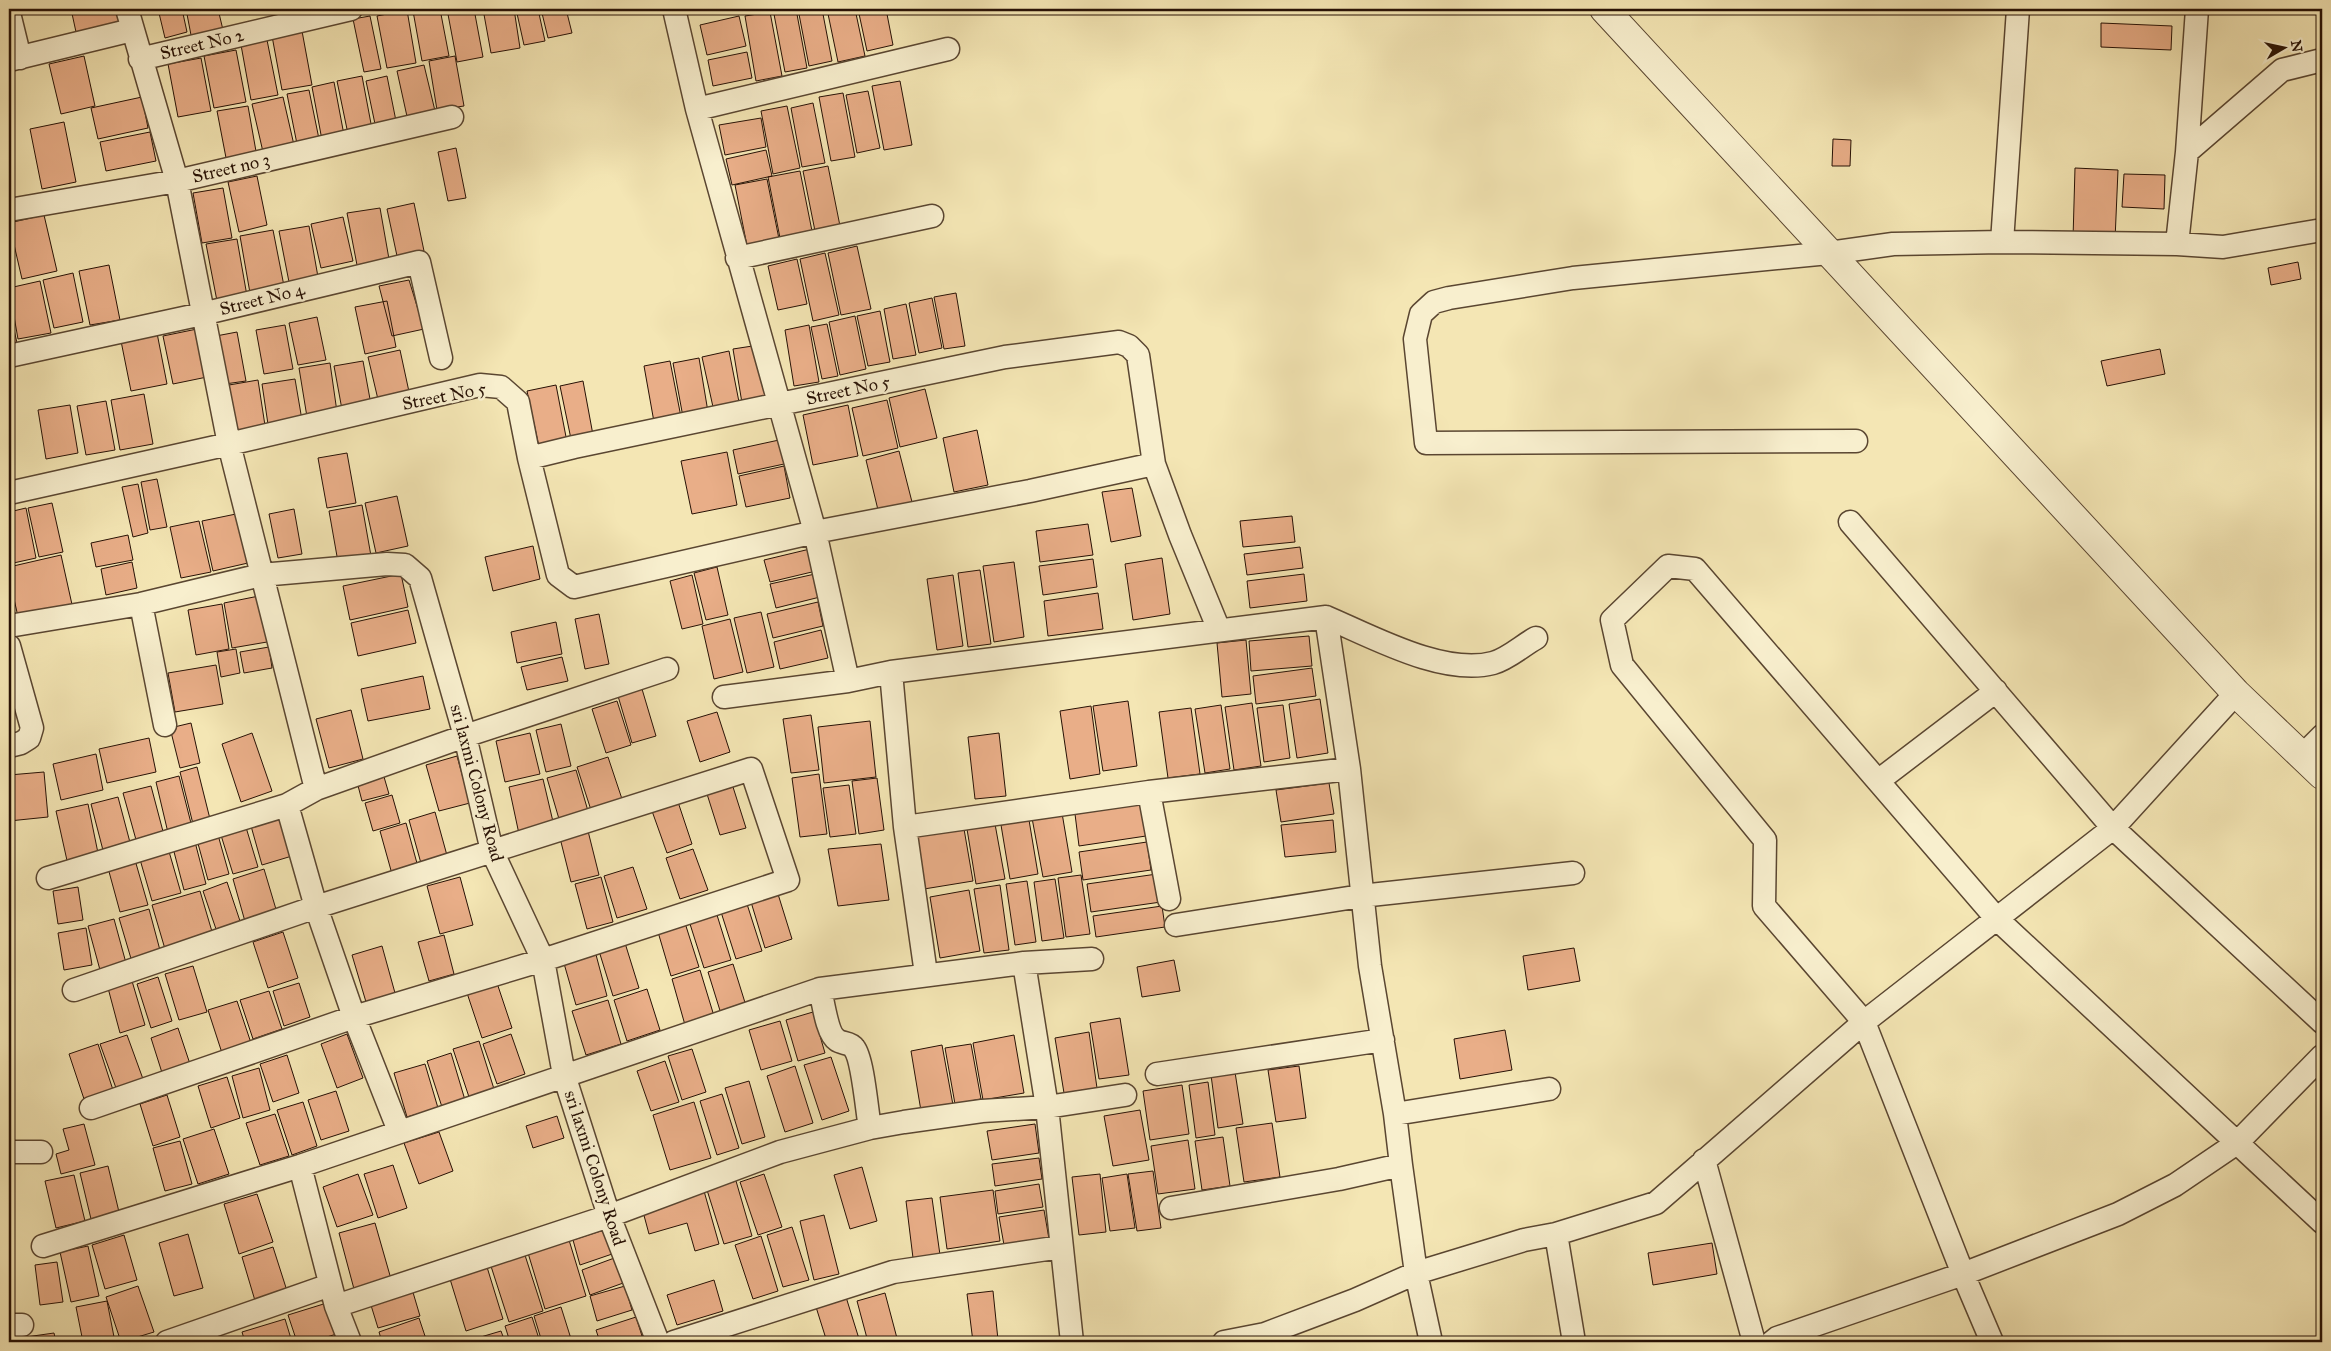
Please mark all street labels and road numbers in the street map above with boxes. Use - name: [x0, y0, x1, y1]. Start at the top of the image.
- street label: Street No 2: [158, 24, 246, 64]
- street label: Street no 3: [190, 148, 272, 188]
- street label: Street No 4: [217, 278, 308, 320]
- street label: Street No 5: [804, 370, 892, 410]
- street label: Street No 5: [400, 377, 488, 415]
- street label: sri laxmi Colony Road: [445, 702, 509, 864]
- street label: sri laxmi Colony Road: [559, 1088, 631, 1248]

